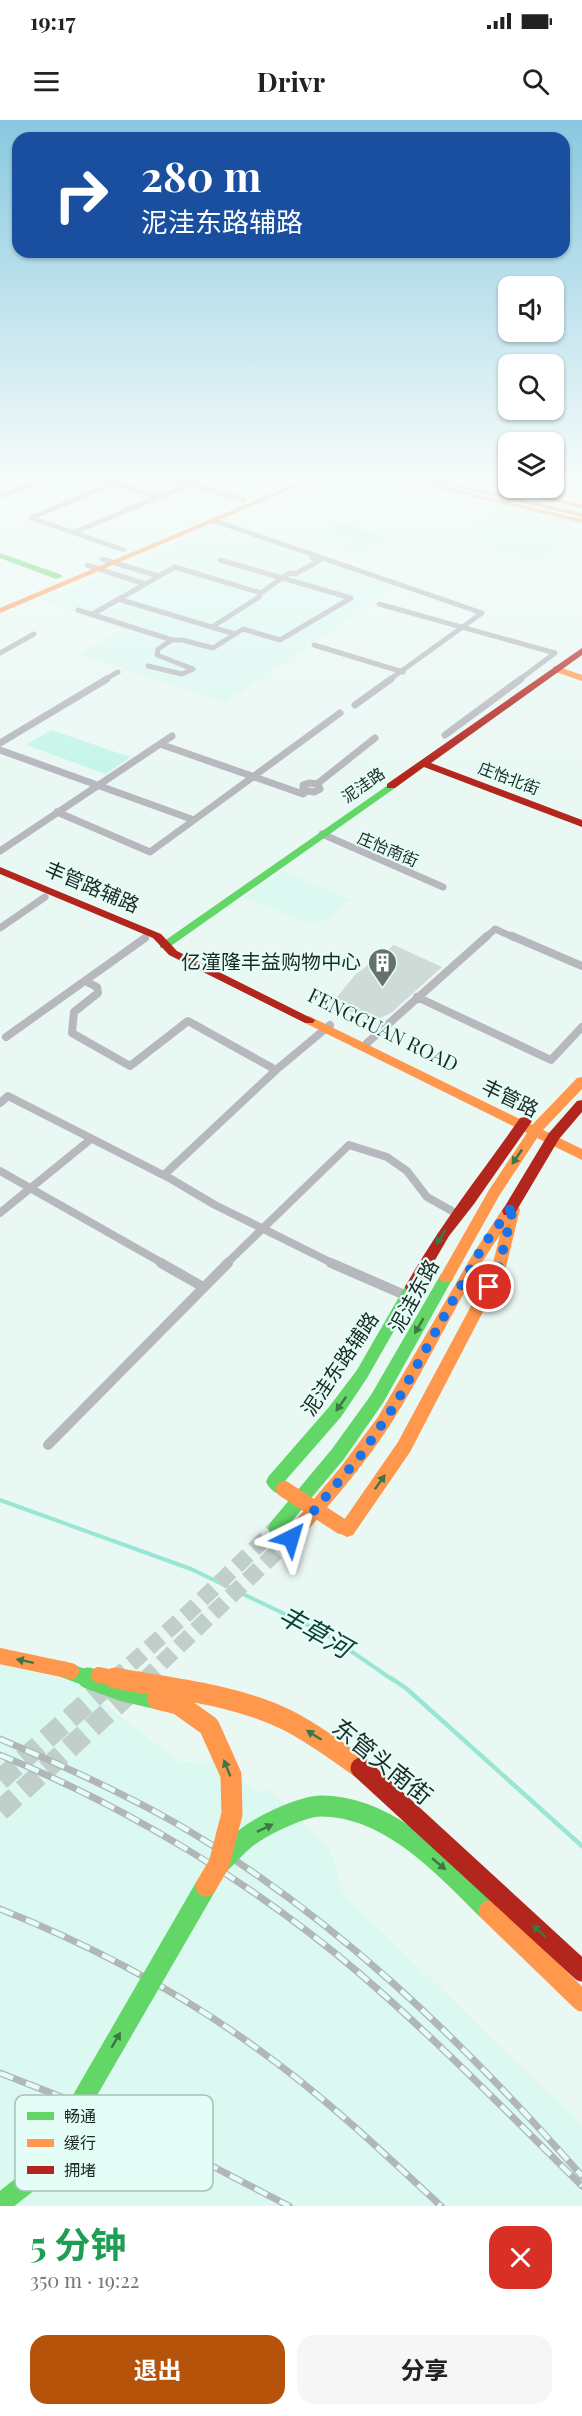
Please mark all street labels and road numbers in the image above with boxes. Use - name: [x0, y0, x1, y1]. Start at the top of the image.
- street label: 庄怡北街: [476, 756, 543, 799]
- street label: 泥洼路: [337, 762, 388, 807]
- street label: 庄怡南街: [355, 826, 422, 871]
- street label: 丰管路辅路: [41, 854, 144, 918]
- street label: FENGGUAN ROAD: [304, 981, 463, 1077]
- street label: 丰管路: [478, 1071, 544, 1122]
- street label: 泥洼东路: [381, 1254, 444, 1337]
- street label: 泥洼东路辅路: [294, 1306, 384, 1420]
- street label: 东管头南街: [327, 1710, 440, 1811]

